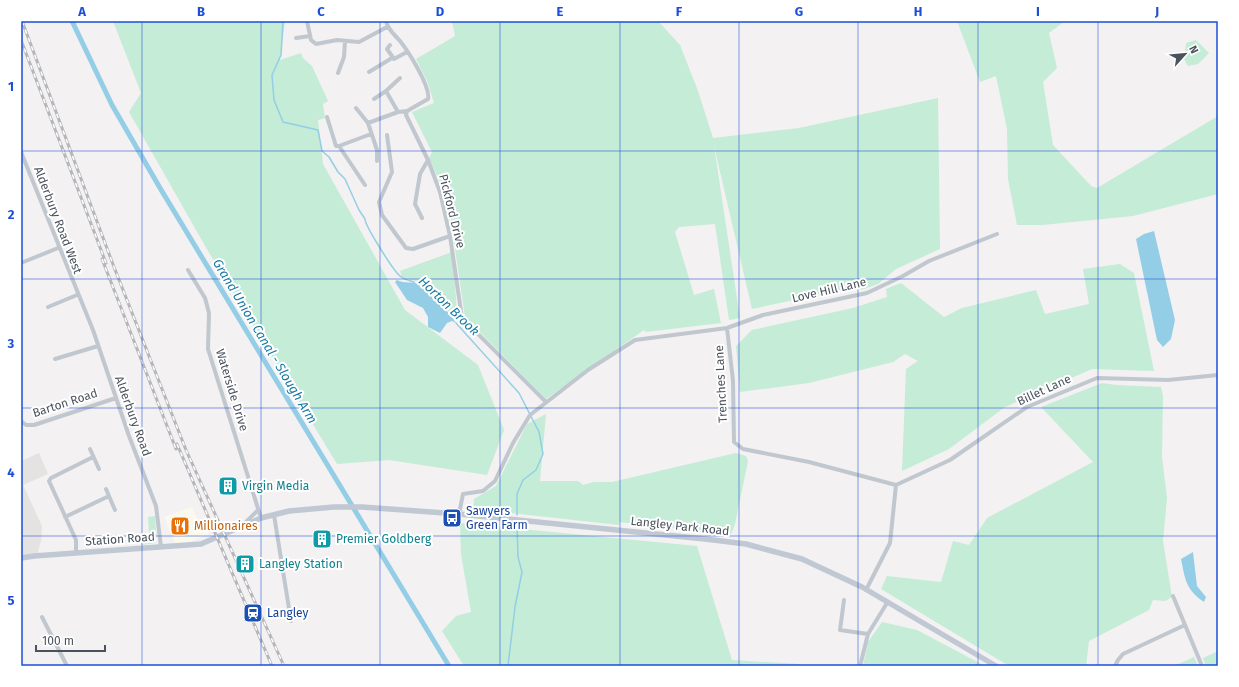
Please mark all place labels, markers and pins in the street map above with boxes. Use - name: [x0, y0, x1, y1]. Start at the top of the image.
- building icon: Virgin Media: [217, 475, 239, 497]
- place label: Virgin Media: [242, 479, 309, 493]
- place label: Sawyers Green Farm: [466, 504, 528, 532]
- bus stop icon: Sawyers Green Farm: [441, 507, 463, 529]
- restaurant icon: Millionaires: [169, 515, 191, 537]
- place label: Millionaires: [194, 519, 258, 533]
- building icon: Premier Goldberg: [311, 528, 333, 550]
- place label: Premier Goldberg: [336, 532, 432, 546]
- building icon: Langley Station: [234, 553, 256, 575]
- place label: Langley Station: [259, 557, 343, 571]
- station icon: Langley: [242, 602, 264, 624]
- place label: Langley: [267, 606, 309, 620]

